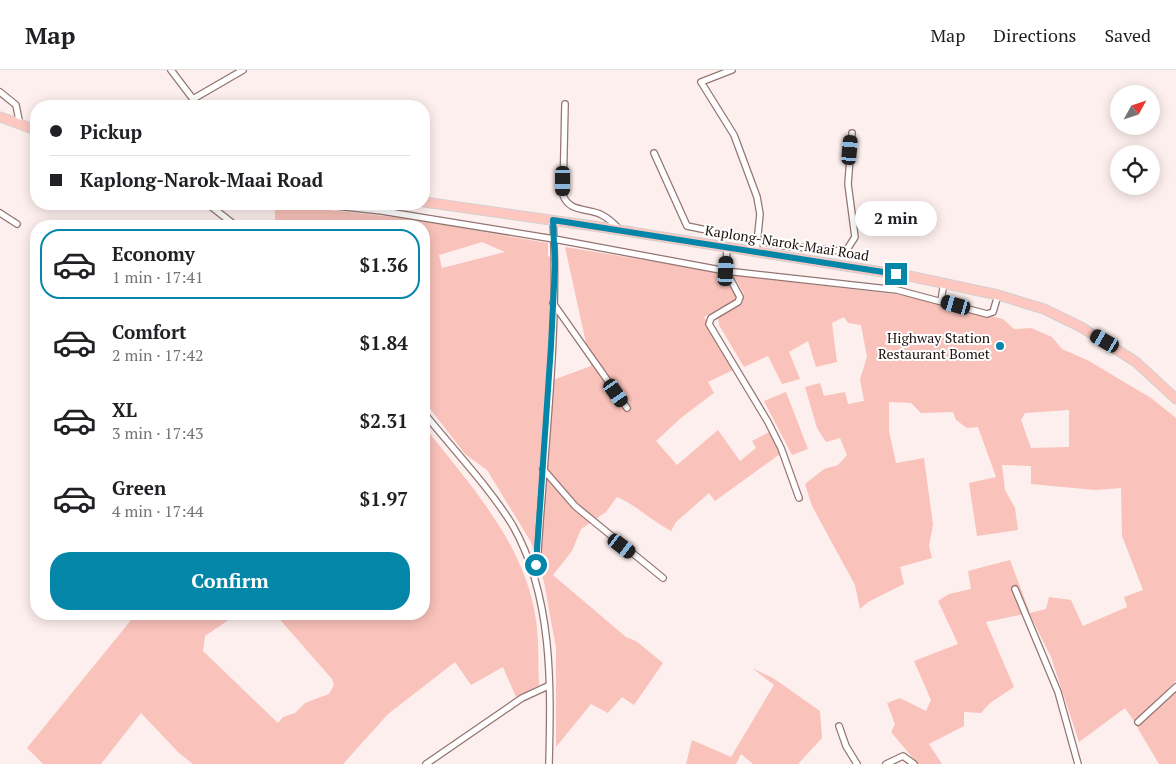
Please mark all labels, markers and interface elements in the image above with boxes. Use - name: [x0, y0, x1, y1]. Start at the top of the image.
- text: Map: [25, 19, 75, 51]
- text: Map: [930, 23, 965, 47]
- text: Directions: [993, 23, 1076, 47]
- text: Saved: [1104, 23, 1151, 47]
- north arrow: [1110, 85, 1160, 135]
- map controls: [1110, 85, 1160, 195]
- text: Pickup: [80, 119, 142, 144]
- car: [841, 134, 858, 166]
- button: locate: [1110, 145, 1160, 195]
- car: [555, 166, 570, 196]
- text: Kaplong-Narok-Maai Road: [80, 167, 323, 192]
- callout: 2 min: [855, 202, 937, 236]
- text: 2 min: [874, 207, 918, 229]
- street label: Kaplong-Narok-Maai Road: [704, 220, 871, 265]
- text: Economy: [112, 241, 195, 266]
- icon: car: [52, 242, 97, 287]
- text: $1.36: [359, 252, 408, 277]
- car: [717, 256, 734, 286]
- route end: [885, 263, 907, 285]
- text: 1 min · 17:41: [112, 266, 204, 288]
- car: [939, 294, 972, 316]
- text: Comfort: [112, 319, 187, 344]
- icon: car: [52, 320, 97, 365]
- car: [1088, 327, 1121, 355]
- place label: Highway Station Restaurant Bomet: [878, 328, 991, 363]
- text: $1.84: [359, 330, 408, 355]
- marker: Highway Station Restaurant Bomet: [994, 340, 1006, 352]
- text: 2 min · 17:42: [112, 344, 204, 366]
- car: [601, 376, 630, 410]
- text: XL: [112, 397, 137, 422]
- icon: car: [52, 398, 97, 443]
- text: $2.31: [359, 408, 408, 433]
- text: 3 min · 17:43: [112, 422, 204, 444]
- text: Green: [112, 475, 166, 500]
- icon: car: [52, 476, 97, 521]
- text: $1.97: [359, 486, 408, 511]
- text: 4 min · 17:44: [112, 500, 204, 522]
- car: [605, 531, 638, 561]
- button: Confirm: [50, 552, 410, 610]
- route start: [525, 554, 547, 576]

